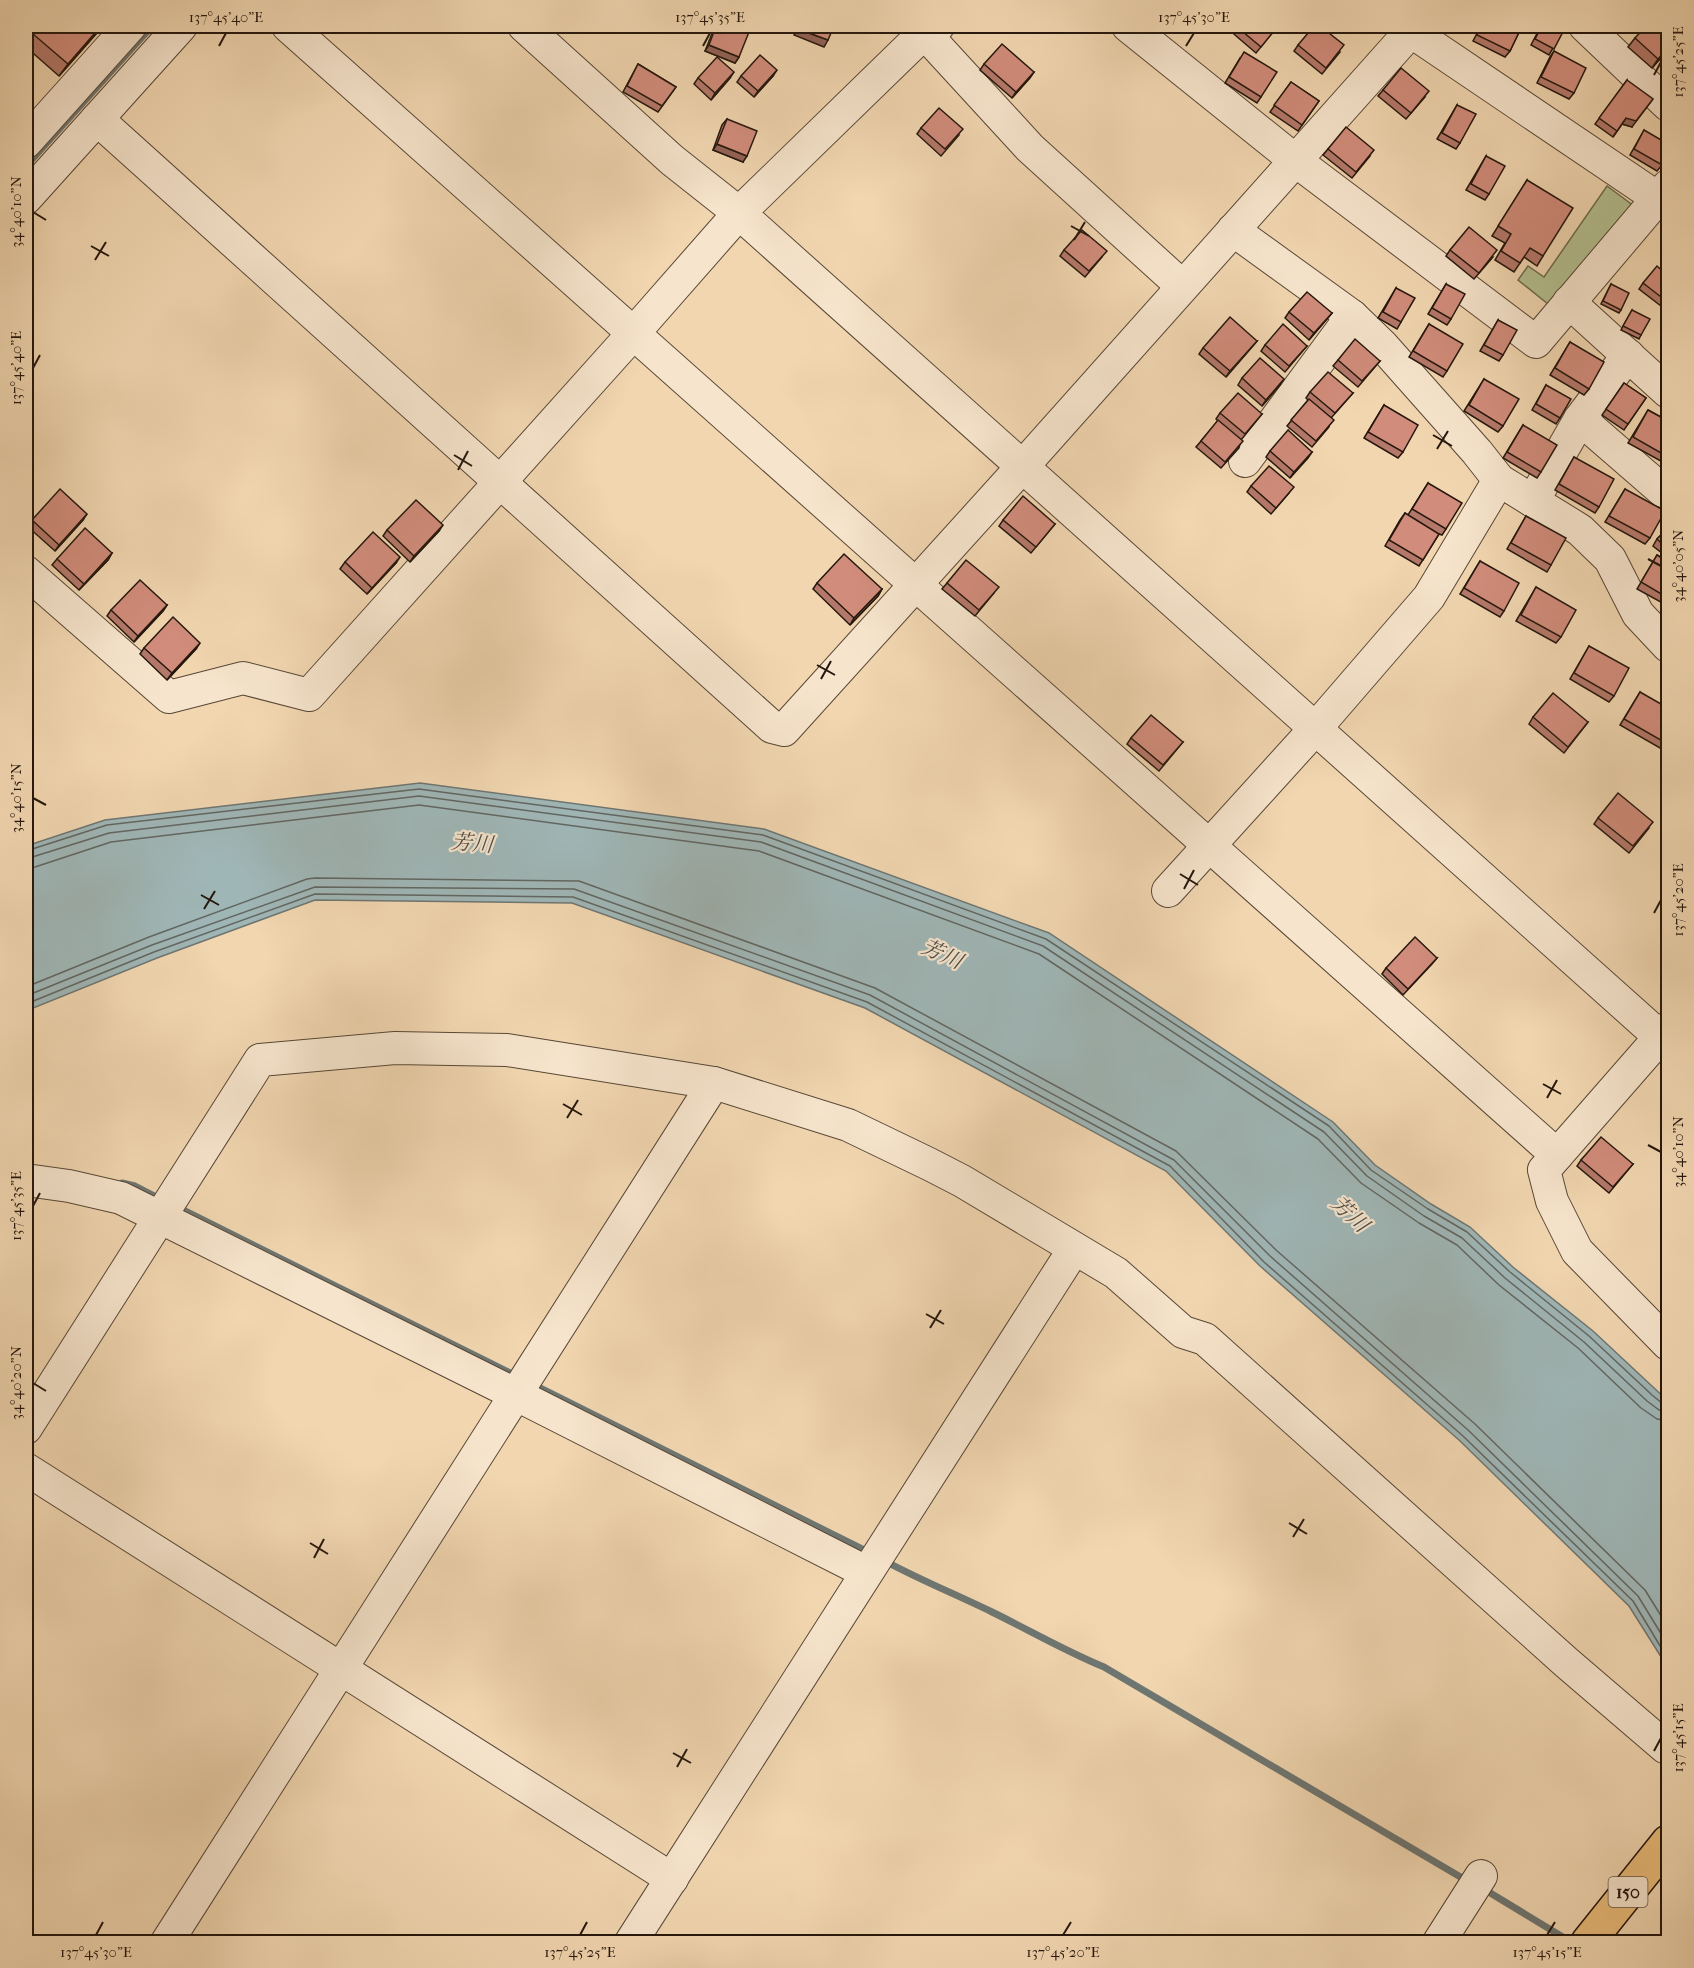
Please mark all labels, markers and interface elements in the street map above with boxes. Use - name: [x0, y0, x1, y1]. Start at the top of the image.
- text: 137°45'40"E: [189, 8, 263, 26]
- text: 137°45'35"E: [675, 8, 745, 26]
- text: 137°45'30"E: [1158, 8, 1230, 26]
- text: 137°45'25"E: [1669, 26, 1687, 98]
- text: 34°40'10"N: [7, 176, 25, 248]
- text: 137°45'40"E: [7, 331, 25, 405]
- text: 34°40'05"N: [1669, 529, 1687, 602]
- text: 34°40'15"N: [7, 762, 25, 833]
- water label: 芳川: [450, 829, 496, 857]
- text: 137°45'20"E: [1669, 863, 1687, 937]
- water label: 芳川: [918, 934, 968, 974]
- text: 34°40'10"N: [1669, 1116, 1687, 1188]
- text: 137°45'35"E: [7, 1171, 25, 1241]
- water label: 芳川: [1326, 1191, 1375, 1238]
- text: 34°40'20"N: [7, 1345, 25, 1420]
- text: 137°45'15"E: [1669, 1703, 1687, 1773]
- road number: 150: [1608, 1877, 1648, 1907]
- text: 137°45'30"E: [60, 1943, 132, 1961]
- text: 137°45'25"E: [544, 1943, 616, 1961]
- text: 137°45'20"E: [1026, 1943, 1100, 1961]
- text: 137°45'15"E: [1512, 1943, 1582, 1961]

